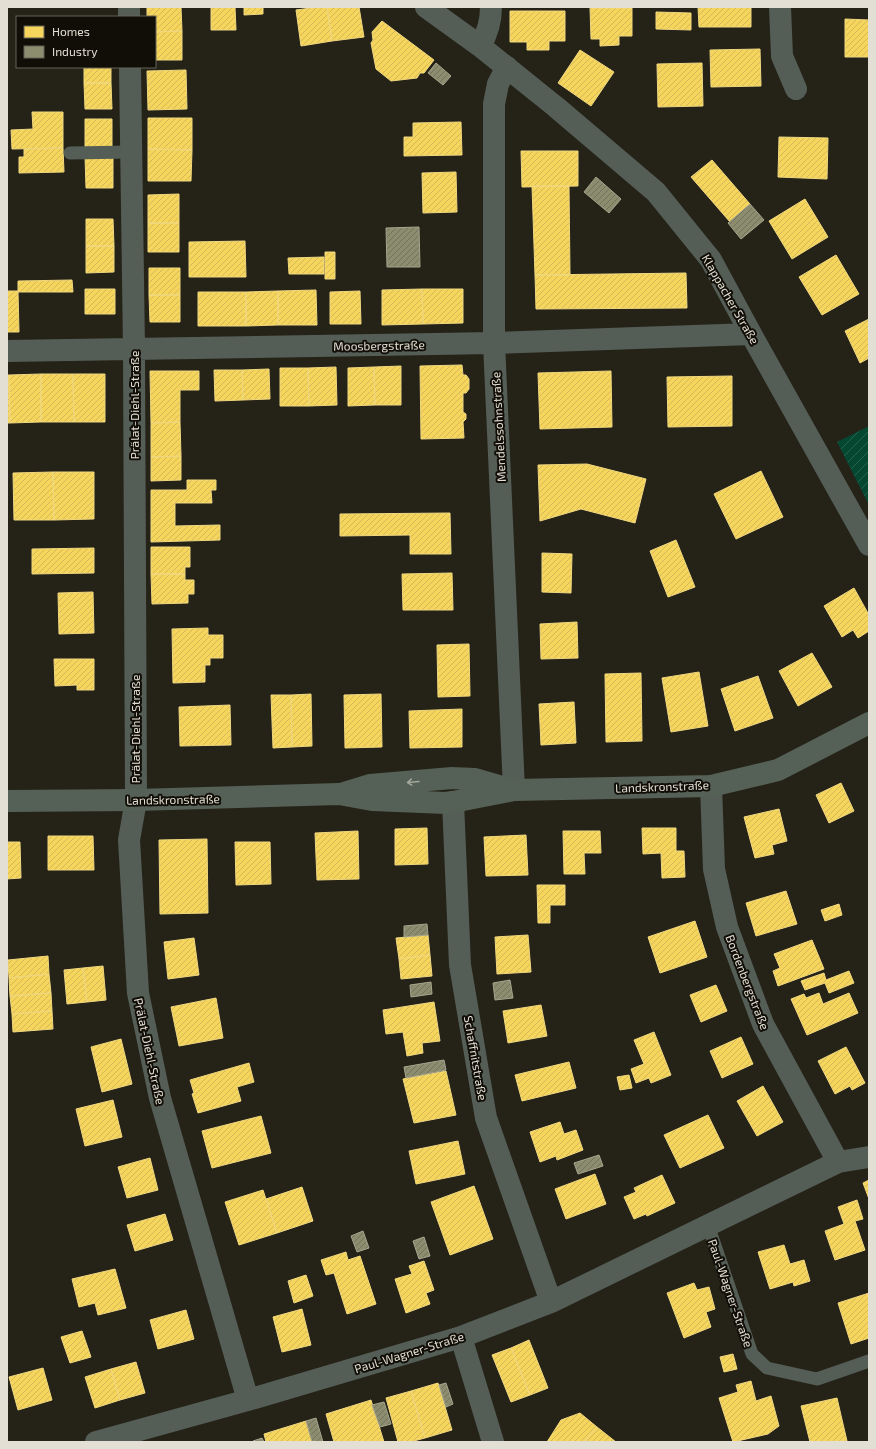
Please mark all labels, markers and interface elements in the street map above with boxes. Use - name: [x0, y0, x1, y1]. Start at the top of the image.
- legend: [16, 16, 156, 68]
- text: Homes: [52, 24, 90, 38]
- text: Industry: [52, 44, 98, 58]
- street label: Klappacher Straße: [700, 252, 762, 346]
- street label: Moosbergstraße: [333, 337, 425, 353]
- street label: Prälat-Diehl-Straße: [127, 351, 141, 459]
- street label: Mendelssohnstraße: [488, 372, 508, 482]
- street label: Prälat-Diehl-Straße: [128, 675, 142, 783]
- street label: Landskronstraße: [615, 777, 709, 795]
- one-way arrow: [407, 778, 420, 785]
- street label: Landskronstraße: [126, 791, 220, 807]
- street label: Bordenbergstraße: [723, 933, 773, 1031]
- street label: Prälat-Diehl-Straße: [132, 996, 168, 1106]
- street label: Schaffnitstraße: [462, 1015, 490, 1101]
- street label: Paul-Wagner-Straße: [706, 1237, 756, 1349]
- street label: Paul-Wagner-Straße: [353, 1329, 465, 1375]

